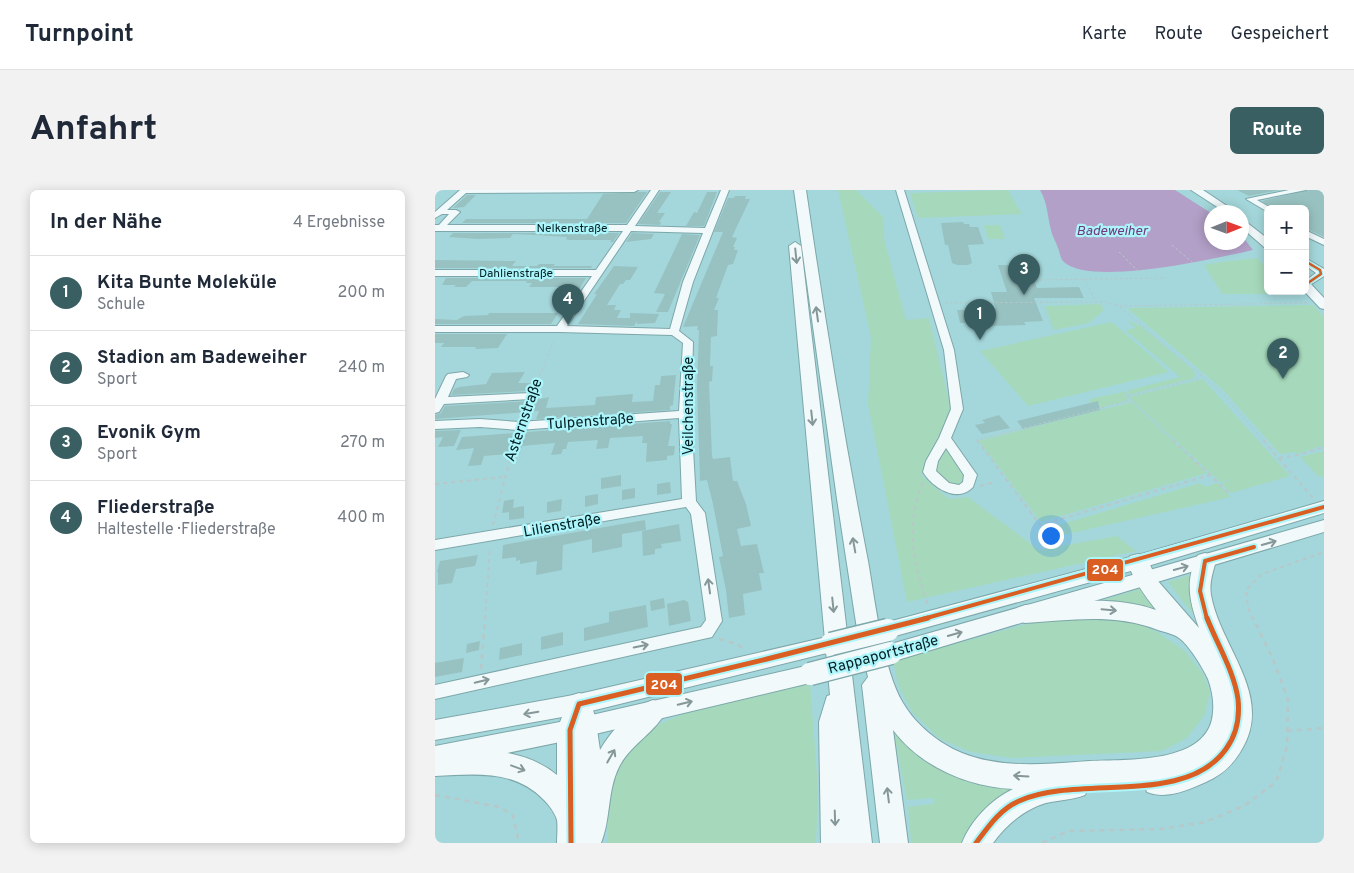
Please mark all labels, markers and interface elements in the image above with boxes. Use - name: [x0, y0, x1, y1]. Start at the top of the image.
- text: Turnpoint: [25, 20, 134, 50]
- text: Karte: [1082, 23, 1127, 46]
- text: Route: [1155, 23, 1203, 46]
- text: Gespeichert: [1231, 23, 1329, 46]
- button: Route: [1230, 107, 1324, 154]
- text: Anfahrt: [30, 108, 157, 152]
- north arrow: [1204, 205, 1249, 250]
- map controls: [1264, 205, 1309, 295]
- button: +: [1264, 205, 1309, 250]
- text: In der Nähe: [50, 209, 162, 236]
- text: 4 Ergebnisse: [293, 213, 385, 233]
- street label: Nelkenstraße: [537, 221, 607, 237]
- water label: Badeweiher: [1076, 223, 1149, 240]
- one-way arrow: [791, 248, 801, 264]
- button: −: [1264, 250, 1309, 295]
- pin: 3: [1008, 254, 1040, 295]
- street label: Dahlienstraße: [479, 266, 553, 282]
- text: Kita Bunte Moleküle: [97, 271, 277, 295]
- text: 1: [63, 283, 69, 303]
- text: 200 m: [337, 283, 385, 303]
- pin: 4: [552, 284, 584, 325]
- text: Schule: [97, 295, 145, 315]
- pin: 1: [964, 299, 996, 340]
- one-way arrow: [812, 306, 822, 322]
- pin: 2: [1267, 338, 1299, 379]
- text: Stadion am Badeweiher: [97, 346, 307, 370]
- street label: Veilchenstraße: [680, 357, 699, 455]
- text: 2: [61, 358, 71, 378]
- text: 240 m: [338, 358, 385, 378]
- text: Sport: [97, 370, 137, 390]
- street label: Asternstraße: [501, 376, 548, 465]
- one-way arrow: [808, 409, 817, 425]
- street label: Tulpenstraße: [546, 410, 634, 435]
- text: Evonik Gym: [97, 421, 201, 445]
- text: 3: [61, 433, 71, 453]
- text: 270 m: [340, 433, 385, 453]
- text: Sport: [97, 445, 137, 465]
- text: Fliederstraße: [97, 496, 215, 520]
- text: 4: [61, 508, 71, 528]
- text: 400 m: [337, 508, 385, 528]
- street label: Lilienstraße: [522, 510, 602, 543]
- text: Haltestelle · Fliederstraße: [97, 520, 276, 540]
- your location: [1038, 523, 1064, 549]
- one-way arrow: [1261, 537, 1277, 547]
- one-way arrow: [849, 538, 859, 554]
- line badge: 204: [1086, 558, 1124, 582]
- text: 204: [1092, 562, 1118, 579]
- one-way arrow: [1172, 563, 1188, 572]
- one-way arrow: [704, 579, 714, 595]
- one-way arrow: [828, 597, 838, 613]
- one-way arrow: [1101, 605, 1117, 615]
- one-way arrow: [946, 629, 962, 639]
- street label: Rappaportstraße: [826, 632, 941, 679]
- one-way arrow: [633, 641, 649, 650]
- line badge: 204: [645, 672, 683, 696]
- one-way arrow: [474, 675, 490, 685]
- text: 204: [651, 677, 677, 694]
- one-way arrow: [677, 698, 693, 707]
- one-way arrow: [523, 708, 539, 718]
- one-way arrow: [606, 750, 616, 764]
- one-way arrow: [510, 764, 525, 773]
- one-way arrow: [1013, 771, 1029, 781]
- one-way arrow: [883, 787, 893, 803]
- one-way arrow: [830, 810, 839, 826]

